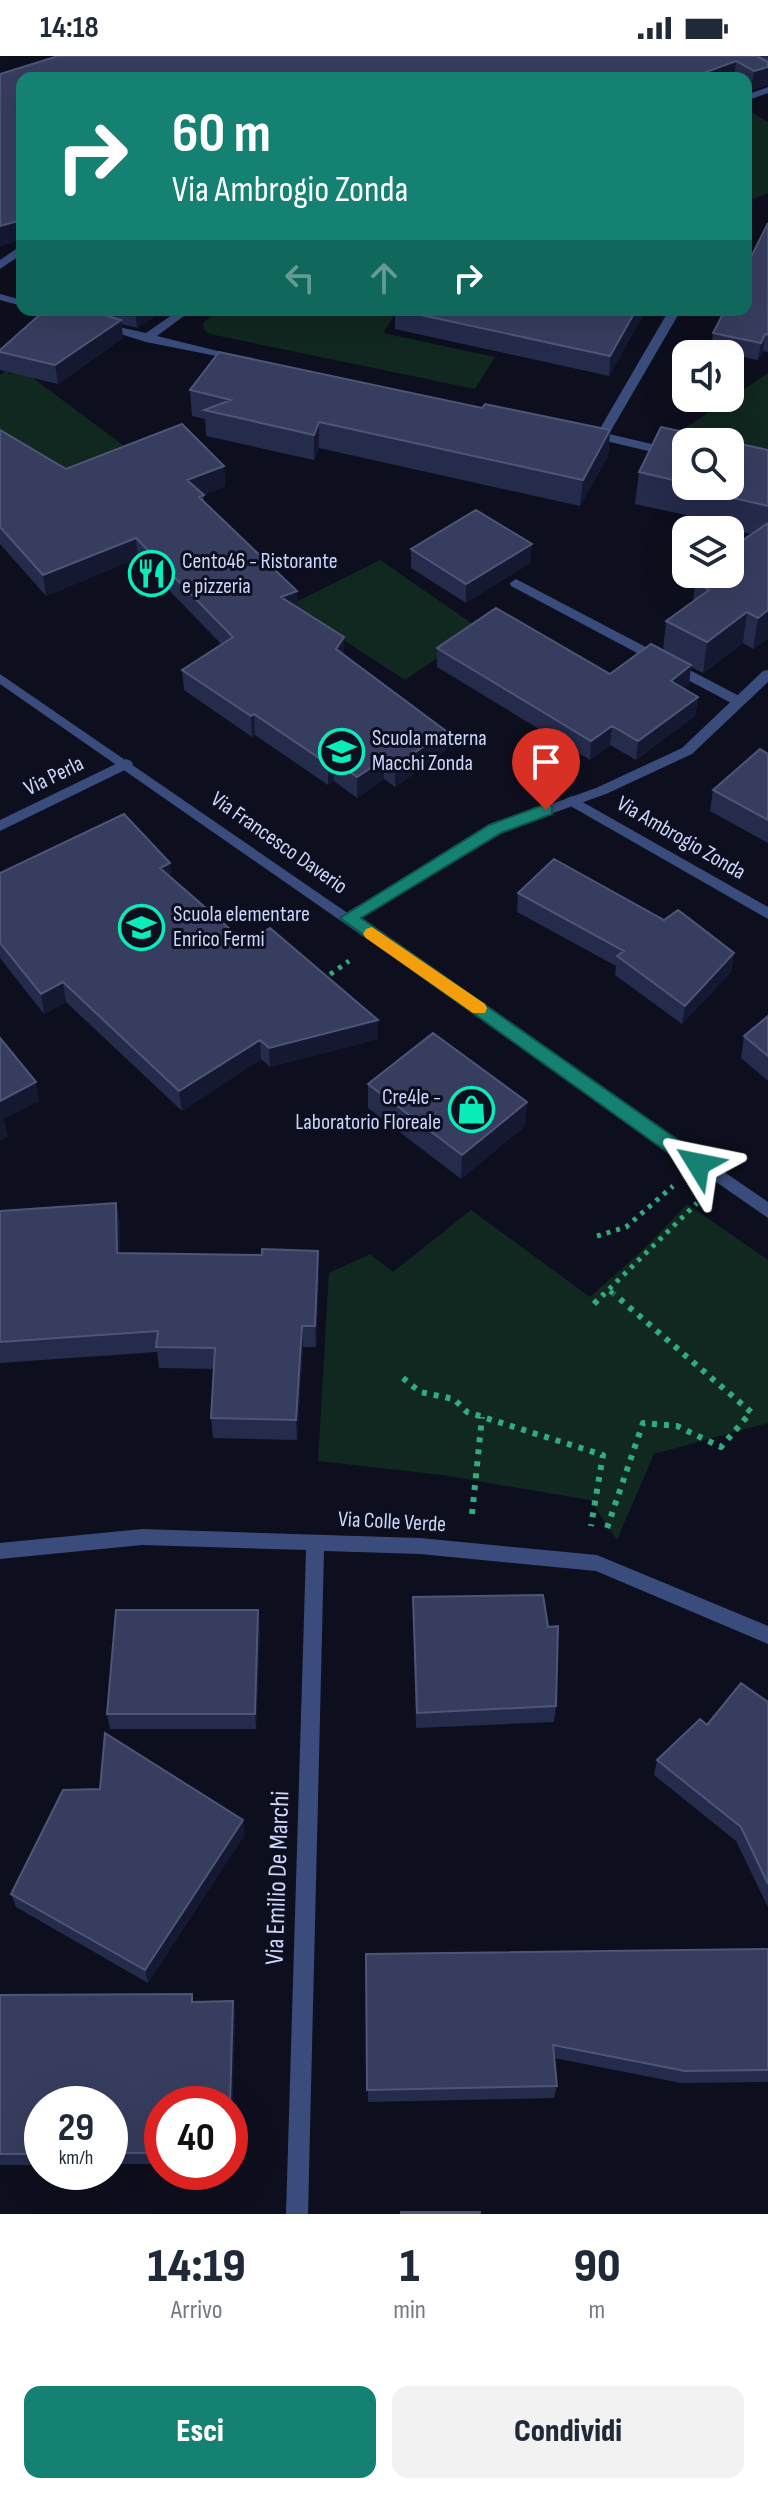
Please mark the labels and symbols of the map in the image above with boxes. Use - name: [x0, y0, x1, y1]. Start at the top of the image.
- place label: Cento46 - Ristorante e pizzeria: [182, 548, 338, 600]
- restaurant icon: Cento46 - Ristorante e pizzeria: [127, 550, 175, 598]
- place label: Scuola materna Macchi Zonda: [372, 725, 487, 777]
- school or university icon: Scuola materna Macchi Zonda: [317, 727, 365, 775]
- pin: [512, 728, 580, 810]
- street label: Via Perla: [20, 750, 88, 802]
- street label: Via Francesco Daverio: [205, 786, 353, 900]
- street label: Via Ambrogio Zonda: [612, 790, 750, 886]
- place label: Scuola elementare Enrico Fermi: [173, 901, 310, 953]
- school or university icon: Scuola elementare Enrico Fermi: [118, 903, 166, 951]
- place label: Cre4le - Laboratorio Floreale: [295, 1084, 441, 1136]
- shop icon: Cre4le - Laboratorio Floreale: [448, 1086, 496, 1134]
- position arrow: [656, 1122, 740, 1206]
- street label: Via Colle Verde: [337, 1506, 447, 1538]
- street label: Via Emilio De Marchi: [259, 1790, 297, 1966]
- speed limit sign: 40: [144, 2086, 248, 2190]

